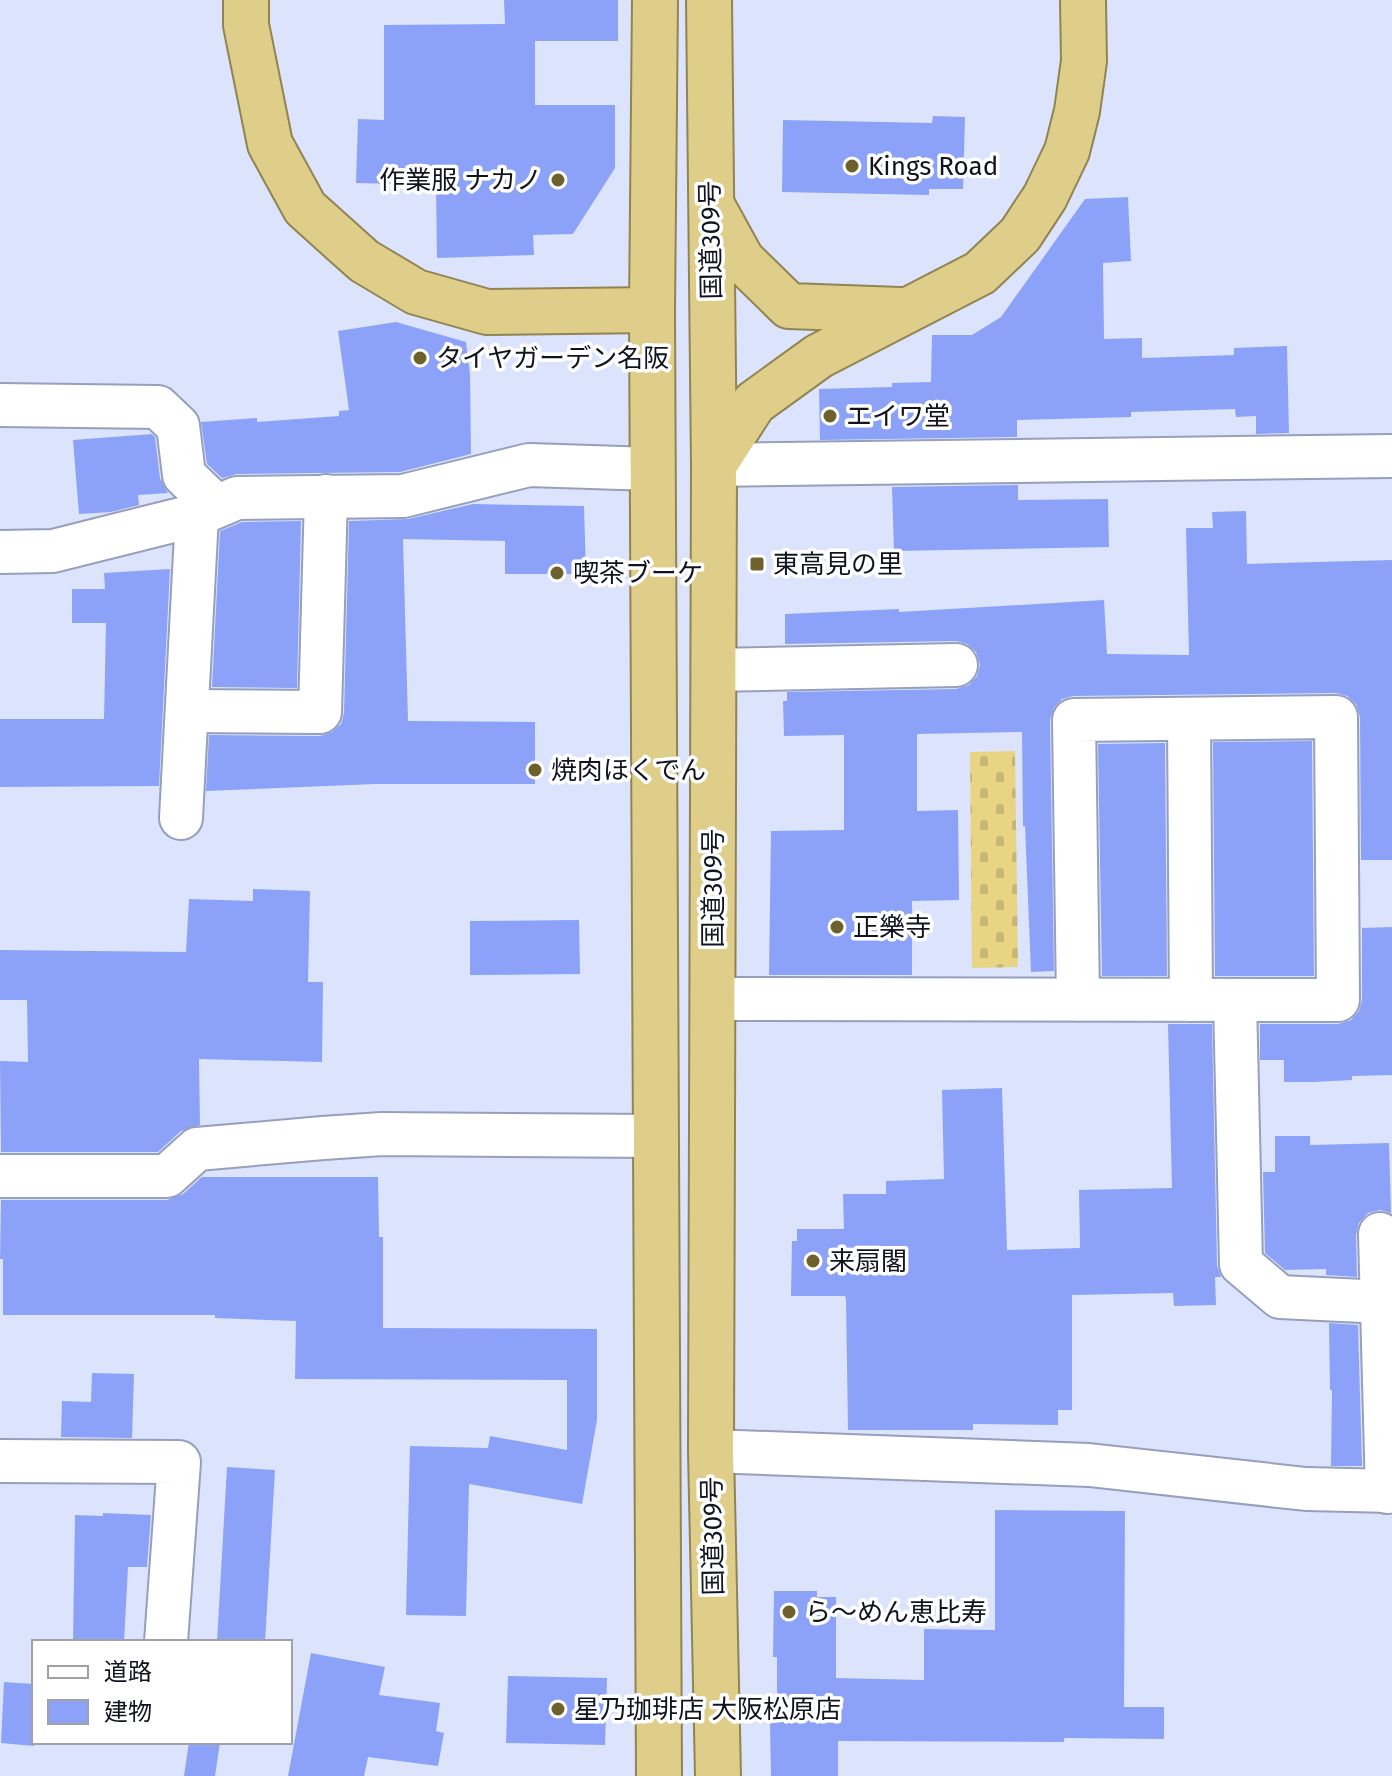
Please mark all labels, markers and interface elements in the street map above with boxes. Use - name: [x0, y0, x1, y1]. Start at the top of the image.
- place label: Kings Road: [868, 151, 998, 182]
- marker: Kings Road: [843, 157, 861, 175]
- place label: 作業服 ナカノ: [379, 165, 542, 196]
- marker: 作業服 ナカノ: [549, 171, 567, 189]
- street label: 国道309号: [694, 180, 728, 300]
- place label: タイヤガーデン名阪: [436, 343, 669, 374]
- marker: タイヤガーデン名阪: [411, 349, 429, 367]
- place label: エイワ堂: [846, 401, 950, 432]
- marker: エイワ堂: [821, 407, 839, 425]
- place label: 東高見の里: [773, 549, 903, 580]
- marker: 東高見の里: [748, 555, 766, 573]
- place label: 喫茶ブーケ: [573, 558, 703, 589]
- marker: 喫茶ブーケ: [548, 564, 566, 582]
- place label: 焼肉ほくでん: [551, 755, 706, 786]
- marker: 焼肉ほくでん: [526, 761, 544, 779]
- street label: 国道309号: [698, 829, 729, 947]
- place label: 正樂寺: [853, 912, 931, 943]
- marker: 正樂寺: [828, 918, 846, 936]
- place label: 来扇閣: [829, 1246, 907, 1277]
- marker: 来扇閣: [804, 1252, 822, 1270]
- street label: 国道309号: [696, 1476, 730, 1596]
- place label: ら～めん恵比寿: [805, 1597, 987, 1628]
- marker: ら～めん恵比寿: [780, 1603, 798, 1621]
- legend: [32, 1640, 292, 1744]
- text: 道路: [104, 1658, 152, 1686]
- place label: 星乃珈琲店 大阪松原店: [574, 1694, 841, 1725]
- text: 建物: [104, 1698, 152, 1726]
- marker: 星乃珈琲店 大阪松原店: [549, 1700, 567, 1718]

